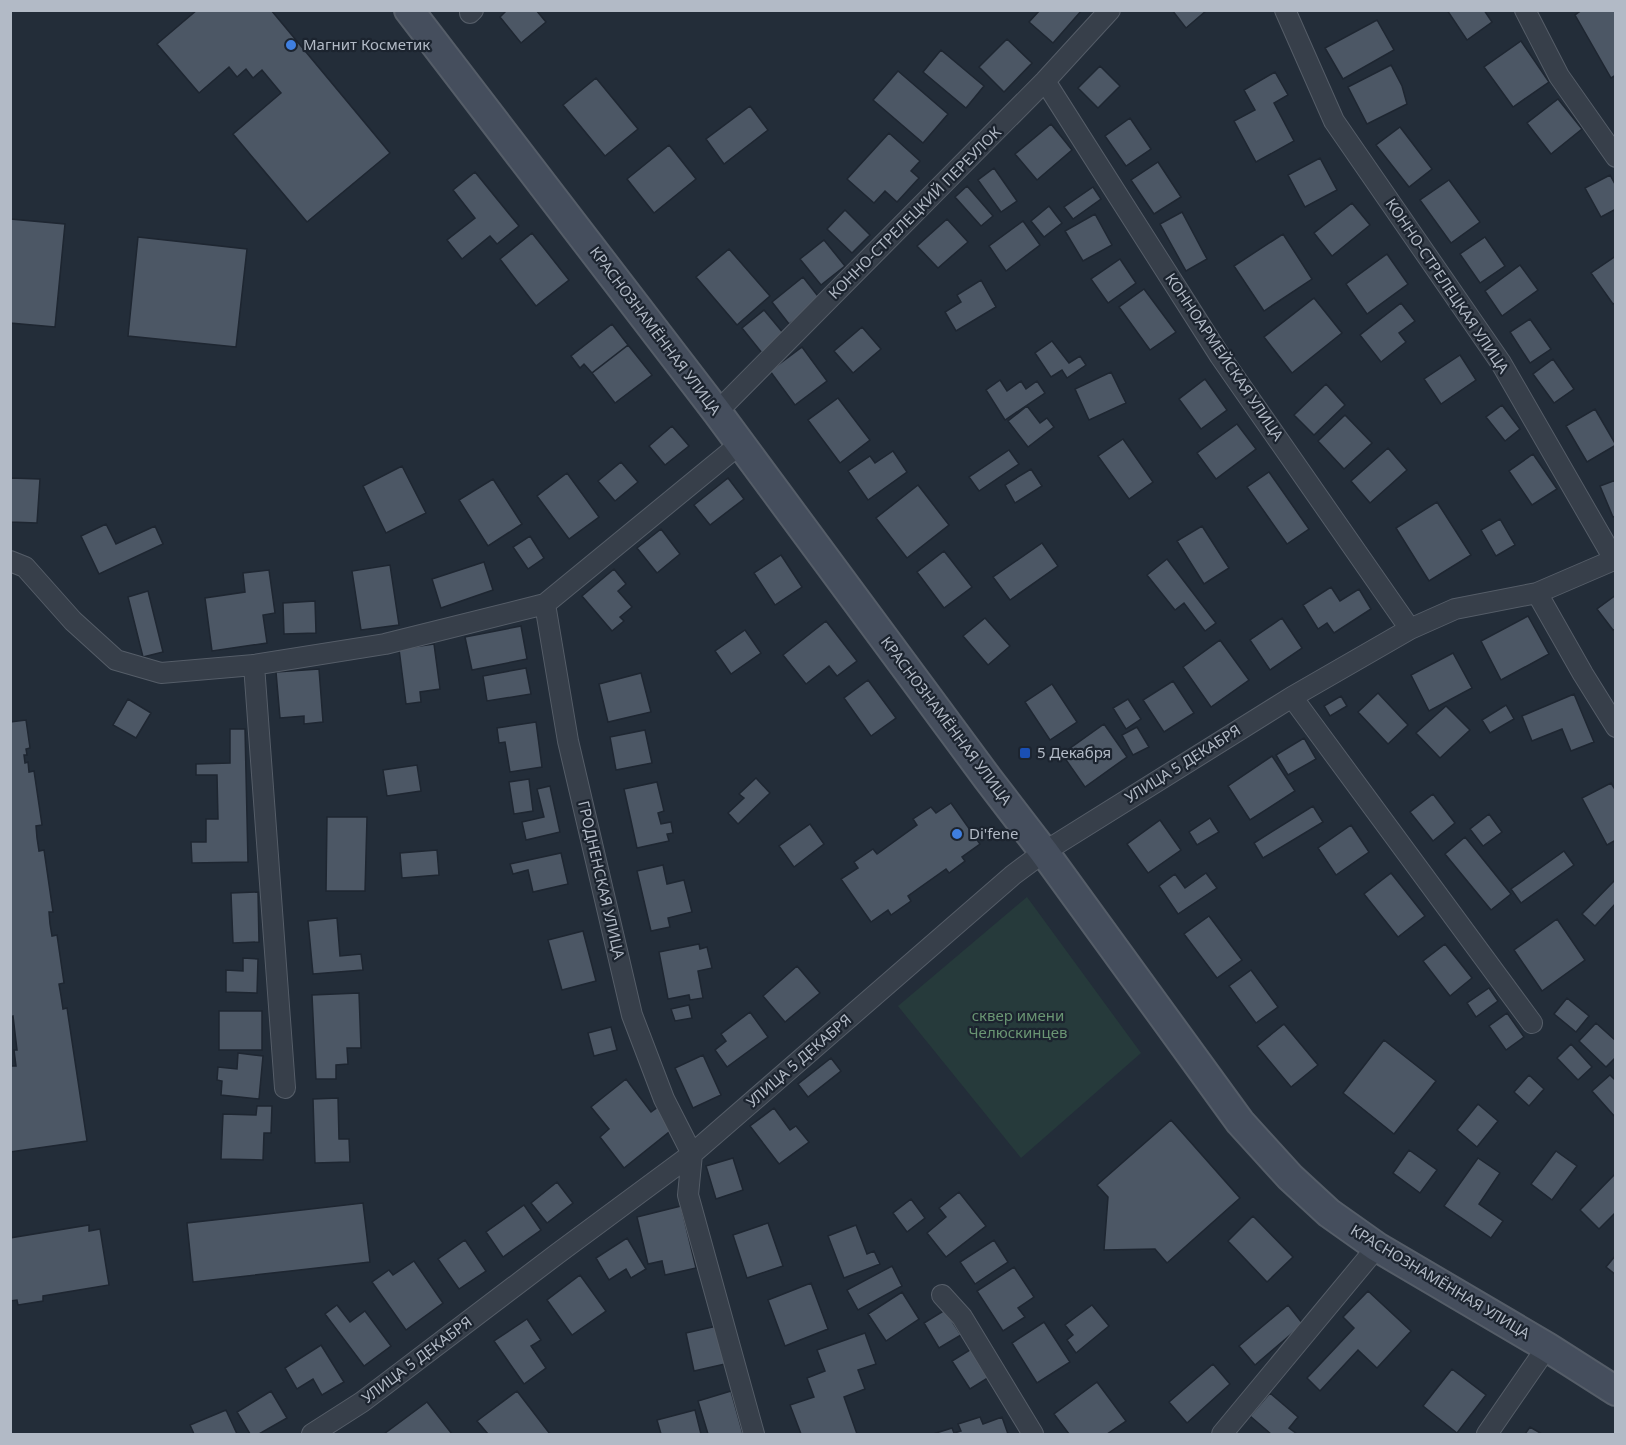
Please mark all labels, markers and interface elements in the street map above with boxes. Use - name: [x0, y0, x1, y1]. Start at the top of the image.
- place label: Магнит Косметик: [303, 34, 430, 54]
- marker: Магнит Косметик: [284, 38, 298, 52]
- street label: КОННО-СТРЕЛЕЦКИЙ ПЕРЕУЛОК: [824, 121, 1005, 303]
- street label: КОННО-СТРЕЛЕЦКАЯ УЛИЦА: [1382, 194, 1514, 377]
- street label: КРАСНОЗНАМЁННАЯ УЛИЦА: [586, 242, 726, 419]
- street label: КОННОАРМЕЙСКАЯ УЛИЦА: [1161, 269, 1289, 445]
- street label: КРАСНОЗНАМЁННАЯ УЛИЦА: [877, 632, 1017, 809]
- street label: УЛИЦА 5 ДЕКАБРЯ: [1121, 719, 1244, 807]
- place label: 5 Декабря: [1037, 742, 1111, 762]
- marker: 5 Декабря: [1018, 746, 1032, 760]
- street label: ГРОДНЕНСКАЯ УЛИЦА: [574, 799, 630, 961]
- place label: Di'fene: [969, 823, 1019, 843]
- marker: Di'fene: [950, 827, 964, 841]
- park label: сквер имени Челюскинцев: [969, 1005, 1067, 1042]
- street label: УЛИЦА 5 ДЕКАБРЯ: [742, 1009, 855, 1111]
- street label: КРАСНОЗНАМЁННАЯ УЛИЦА: [1347, 1220, 1534, 1343]
- street label: УЛИЦА 5 ДЕКАБРЯ: [357, 1311, 475, 1407]

